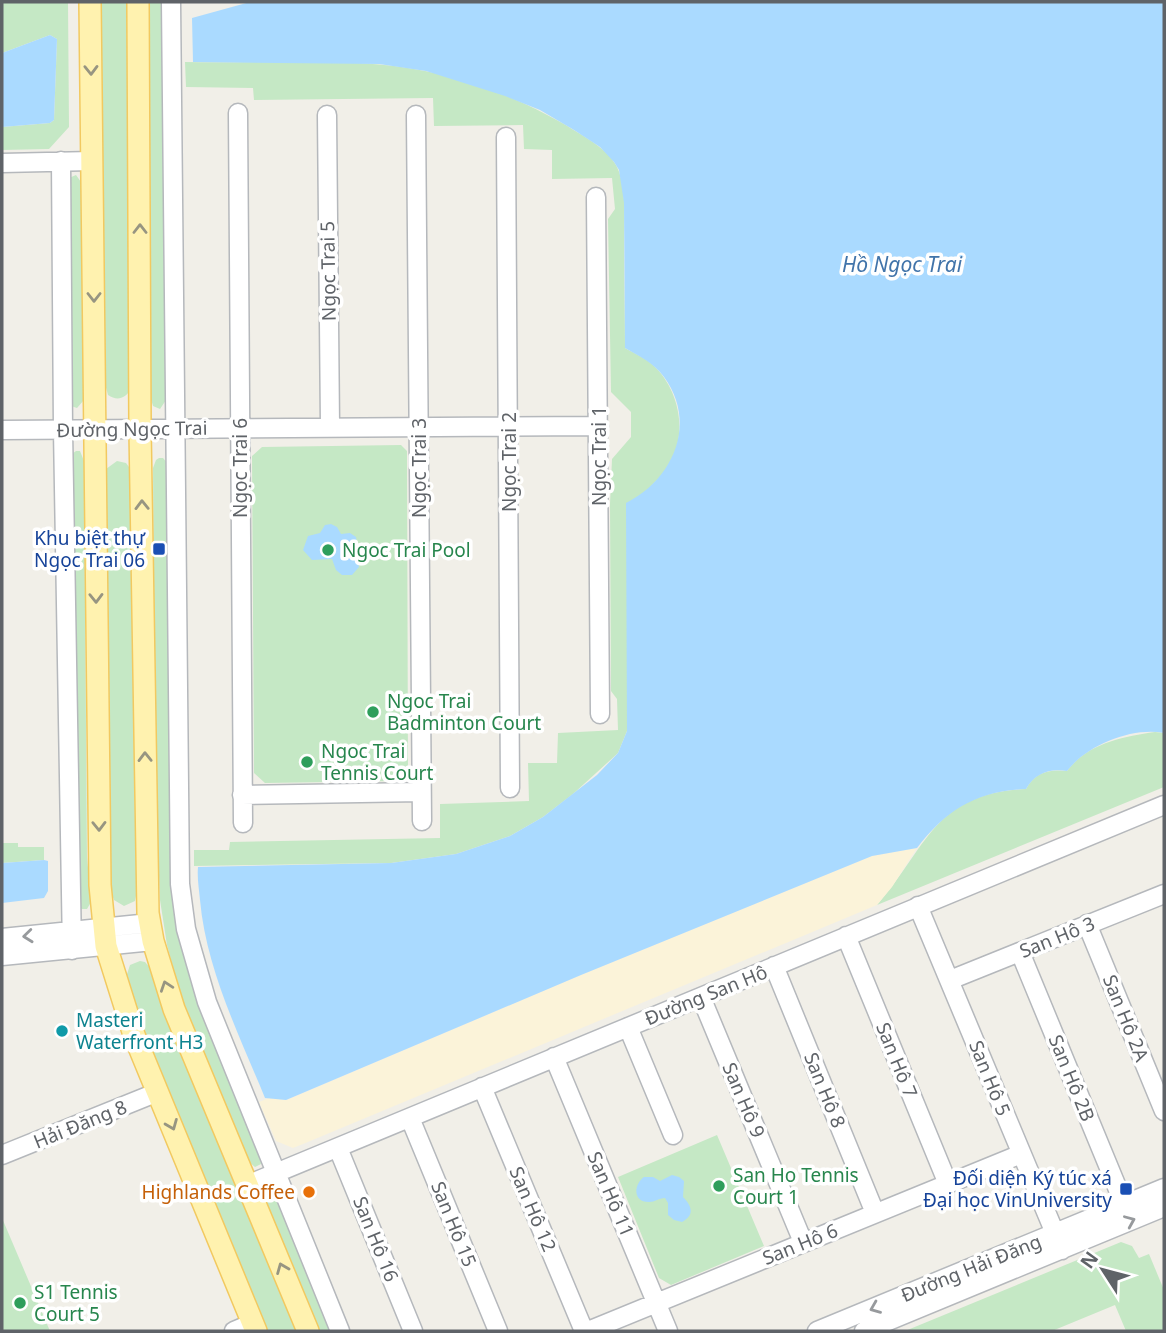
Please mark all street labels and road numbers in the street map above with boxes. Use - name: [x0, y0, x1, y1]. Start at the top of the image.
- street label: Ngọc Trai 5: [314, 221, 342, 321]
- street label: Ngọc Trai 1: [586, 406, 612, 506]
- street label: Ngọc Trai 2: [496, 412, 522, 512]
- street label: Đường Ngọc Trai: [56, 415, 208, 443]
- street label: Ngọc Trai 6: [227, 418, 253, 518]
- street label: Ngọc Trai 3: [406, 418, 432, 518]
- street label: San Hô 3: [1015, 910, 1099, 964]
- street label: Đường San Hô: [641, 959, 771, 1031]
- street label: San Hô 2A: [1097, 971, 1155, 1066]
- street label: San Hô 7: [870, 1018, 924, 1102]
- street label: San Hô 2B: [1043, 1031, 1101, 1125]
- street label: San Hô 5: [963, 1036, 1017, 1120]
- street label: San Hô 8: [798, 1048, 852, 1132]
- street label: San Hô 9: [717, 1058, 771, 1142]
- street label: Hải Đăng 8: [30, 1094, 130, 1154]
- street label: San Hô 11: [581, 1147, 641, 1241]
- street label: San Hô 12: [503, 1162, 563, 1256]
- street label: San Hô 15: [425, 1177, 483, 1271]
- street label: San Hô 16: [347, 1192, 405, 1286]
- street label: San Hô 6: [758, 1217, 842, 1271]
- street label: Đường Hải Đăng: [897, 1228, 1045, 1308]

